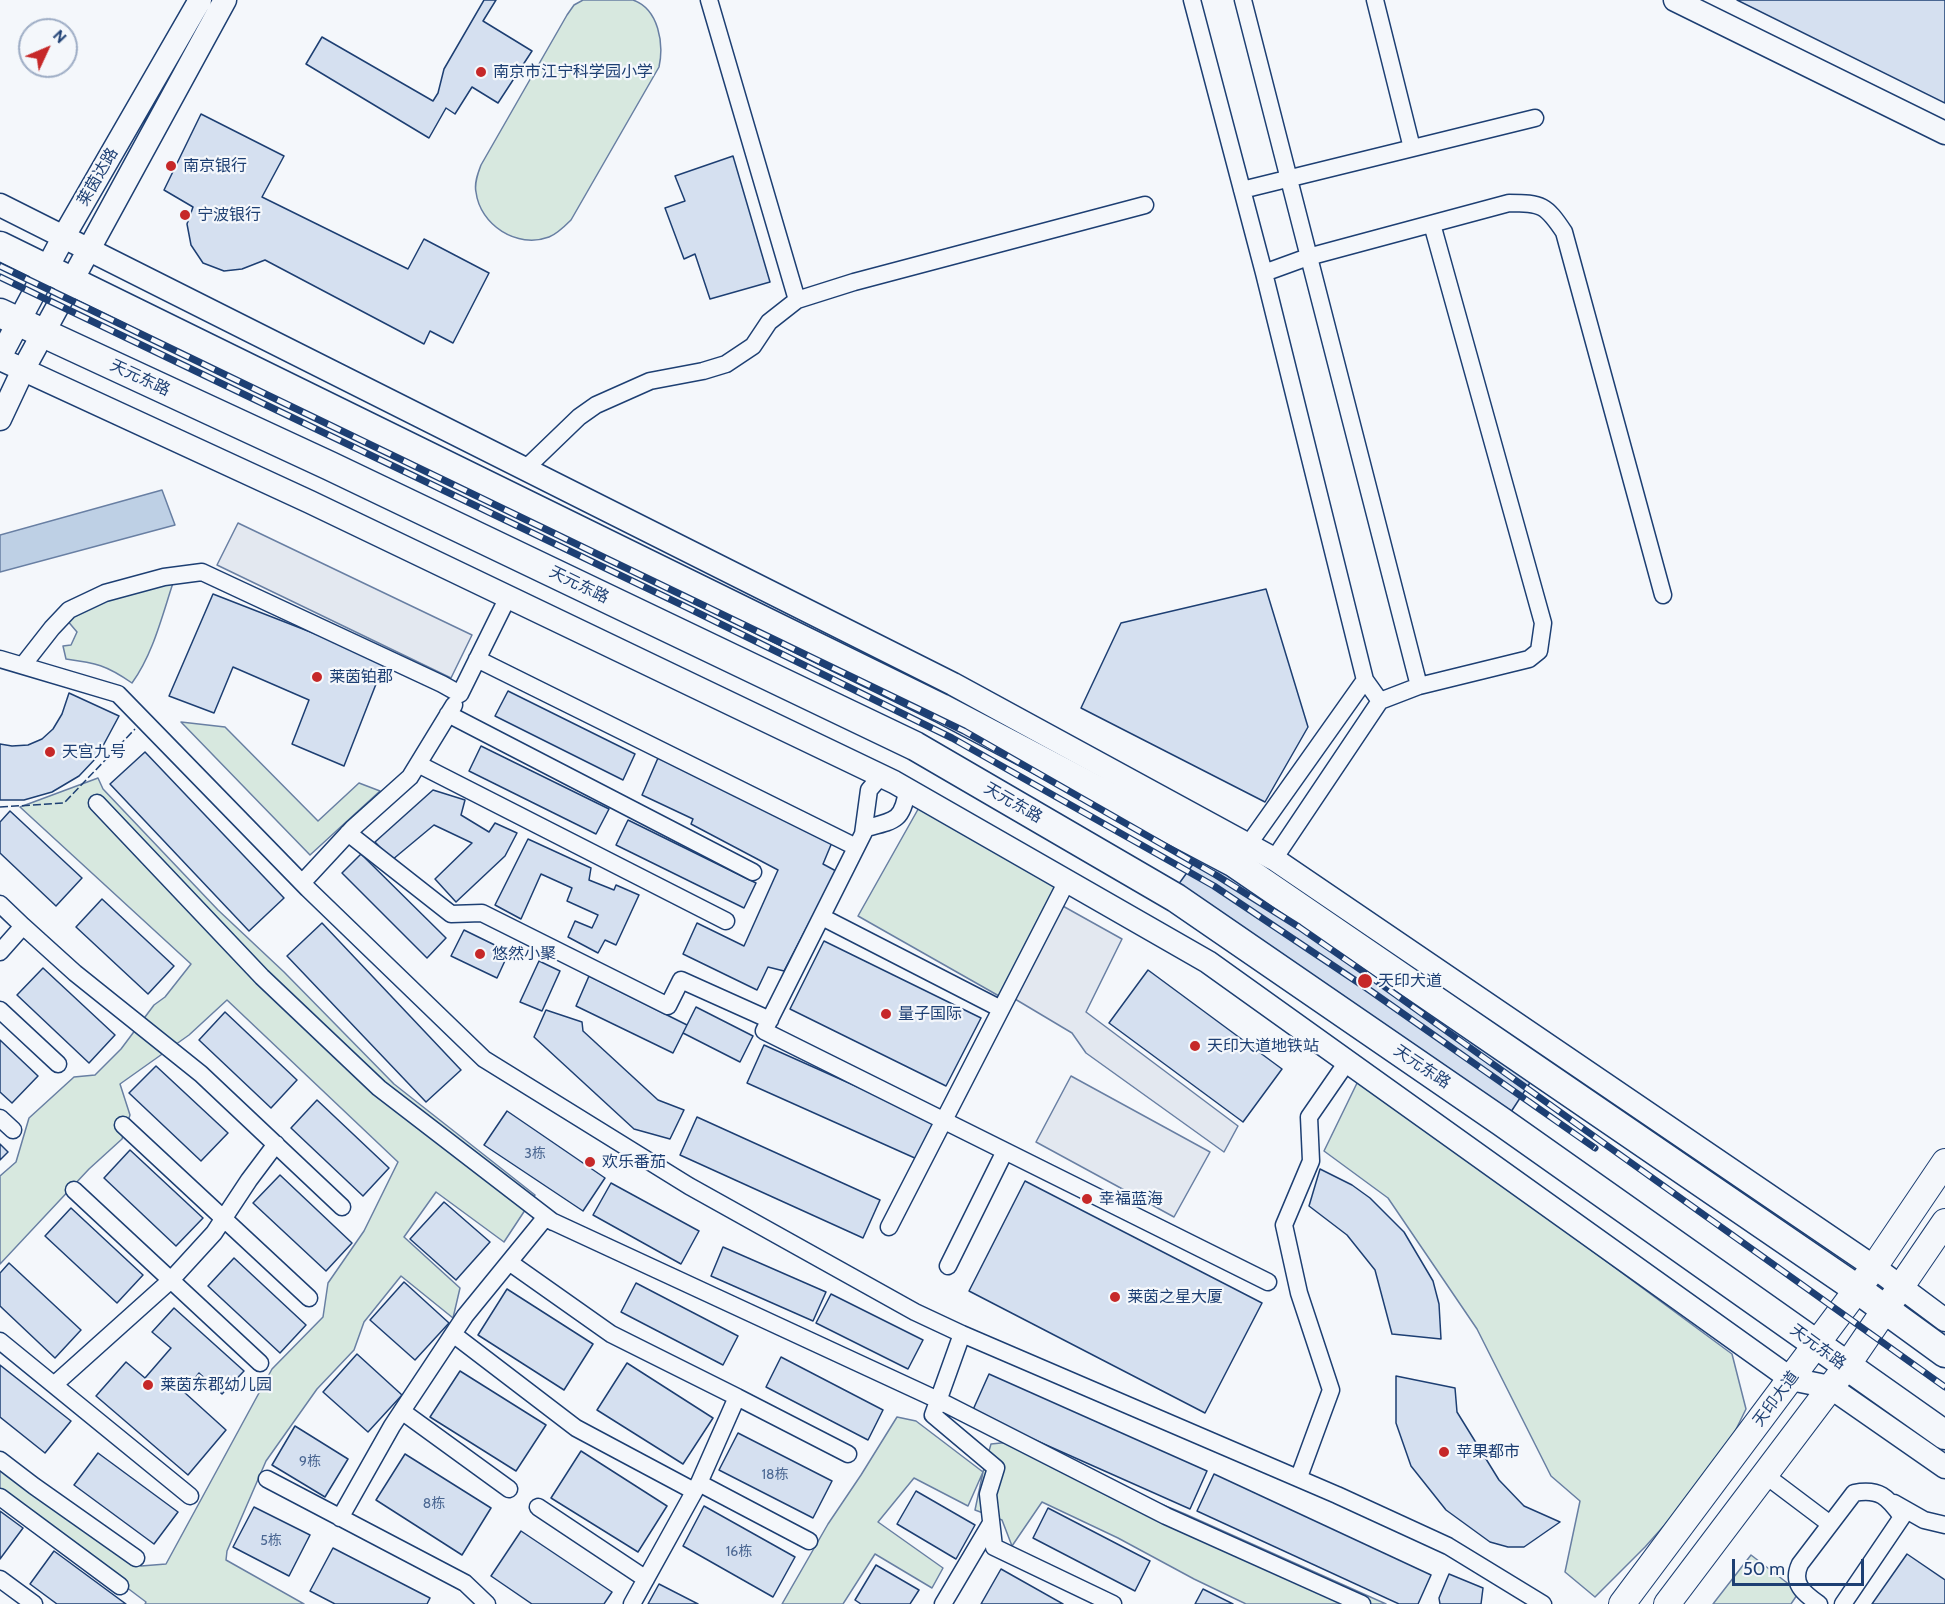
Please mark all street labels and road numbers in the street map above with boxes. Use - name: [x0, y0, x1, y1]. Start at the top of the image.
- street label: 莱茵达路: [74, 144, 122, 210]
- street label: 天元东路: [107, 356, 173, 400]
- street label: 天元东路: [546, 562, 612, 608]
- street label: 天元东路: [980, 779, 1046, 827]
- street label: 天元东路: [1390, 1041, 1454, 1093]
- street label: 天元东路: [1786, 1320, 1850, 1374]
- street label: 天印大道: [1749, 1368, 1803, 1430]

